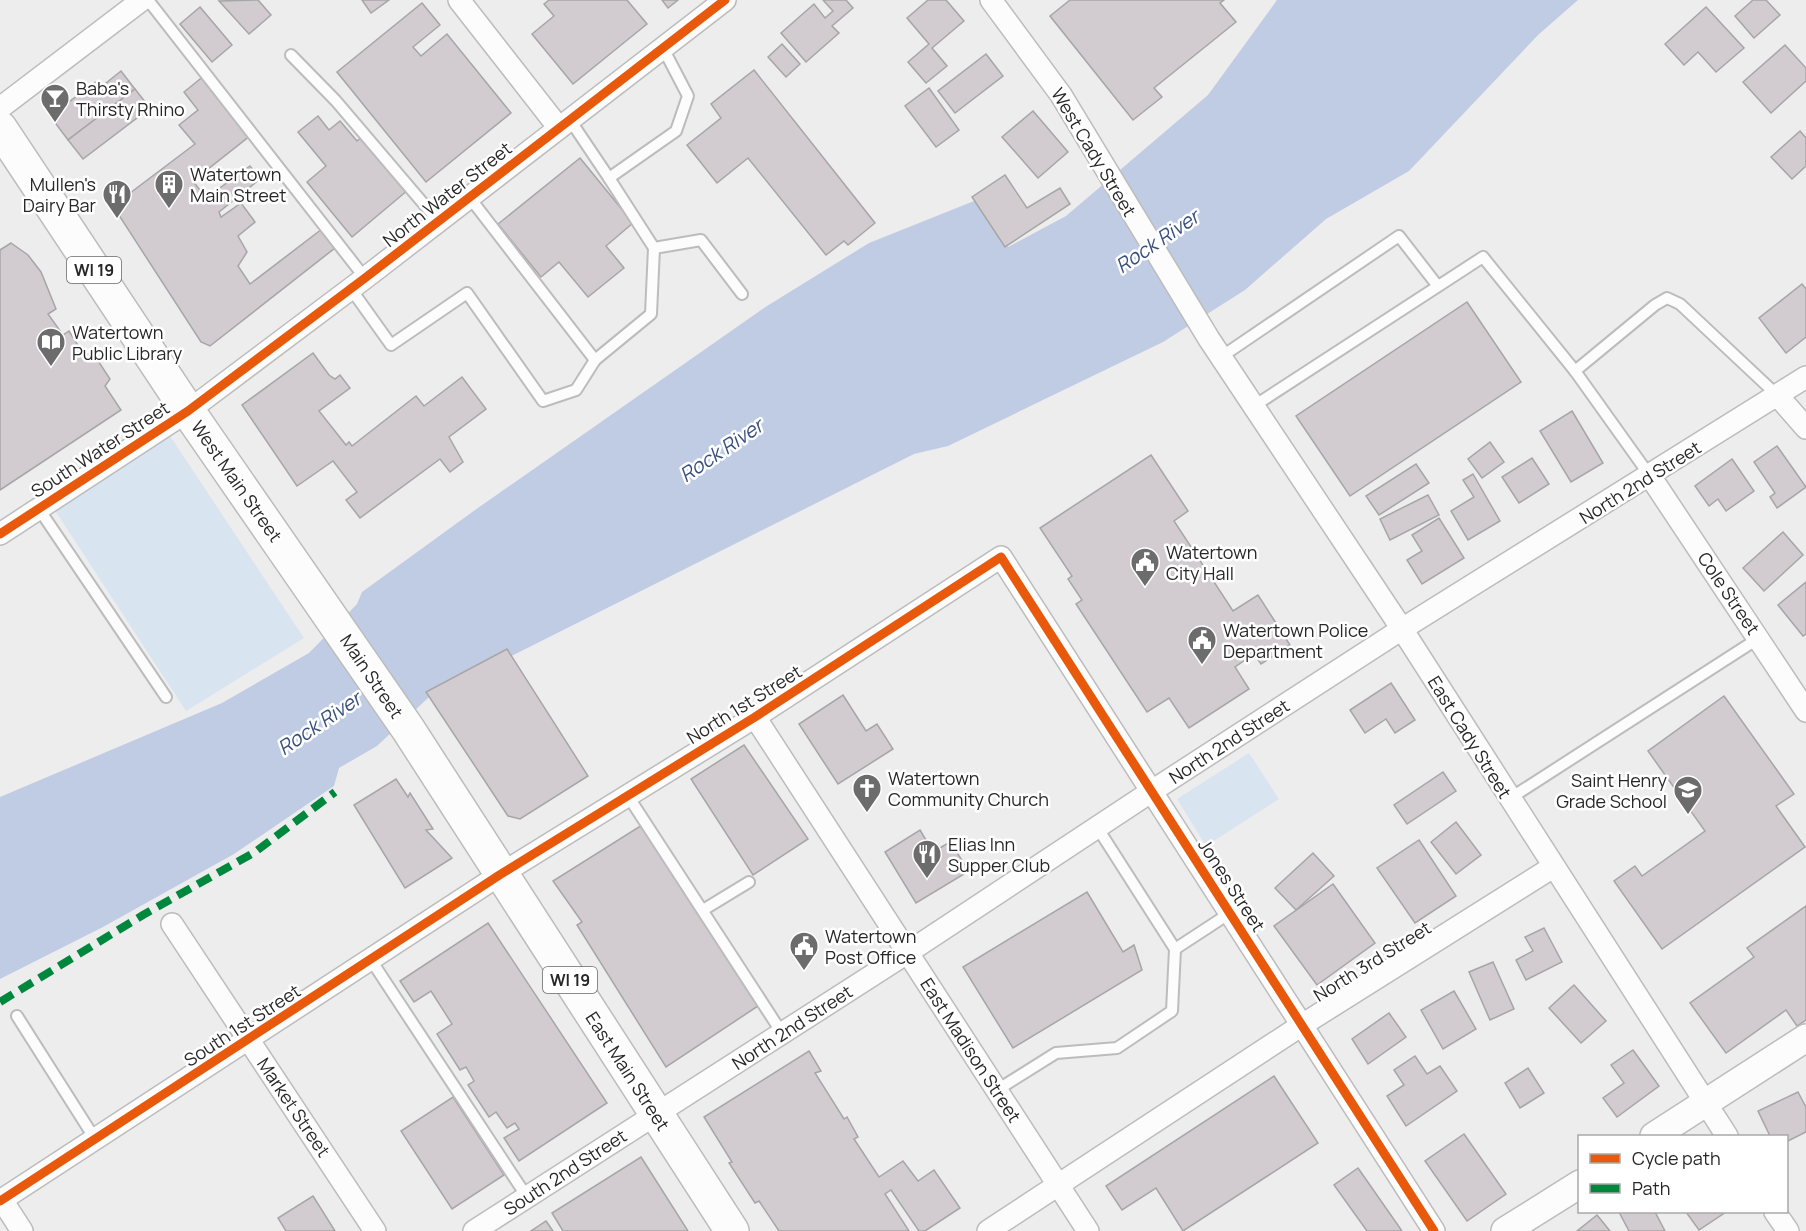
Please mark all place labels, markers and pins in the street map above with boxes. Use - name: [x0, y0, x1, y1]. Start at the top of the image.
- place label: Baba's Thirsty Rhino: [76, 76, 185, 121]
- bar icon: Baba's Thirsty Rhino: [39, 82, 71, 124]
- place label: Watertown Main Street: [190, 162, 287, 207]
- building icon: Watertown Main Street: [153, 168, 185, 210]
- place label: Mullen's Dairy Bar: [23, 172, 97, 217]
- restaurant icon: Mullen's Dairy Bar: [101, 178, 133, 220]
- place label: Watertown Public Library: [72, 320, 183, 365]
- library icon: Watertown Public Library: [35, 326, 67, 368]
- place label: Watertown City Hall: [1166, 540, 1258, 585]
- public building icon: Watertown City Hall: [1129, 546, 1161, 588]
- place label: Watertown Police Department: [1223, 618, 1368, 663]
- public building icon: Watertown Police Department: [1186, 624, 1218, 666]
- place label: Watertown Community Church: [888, 766, 1049, 811]
- place label: Saint Henry Grade School: [1556, 768, 1667, 813]
- church icon: Watertown Community Church: [851, 772, 883, 814]
- school or university icon: Saint Henry Grade School: [1672, 774, 1704, 816]
- place label: Elias Inn Supper Club: [948, 832, 1050, 877]
- restaurant icon: Elias Inn Supper Club: [911, 838, 943, 880]
- place label: Watertown Post Office: [825, 924, 917, 969]
- public building icon: Watertown Post Office: [788, 930, 820, 972]

